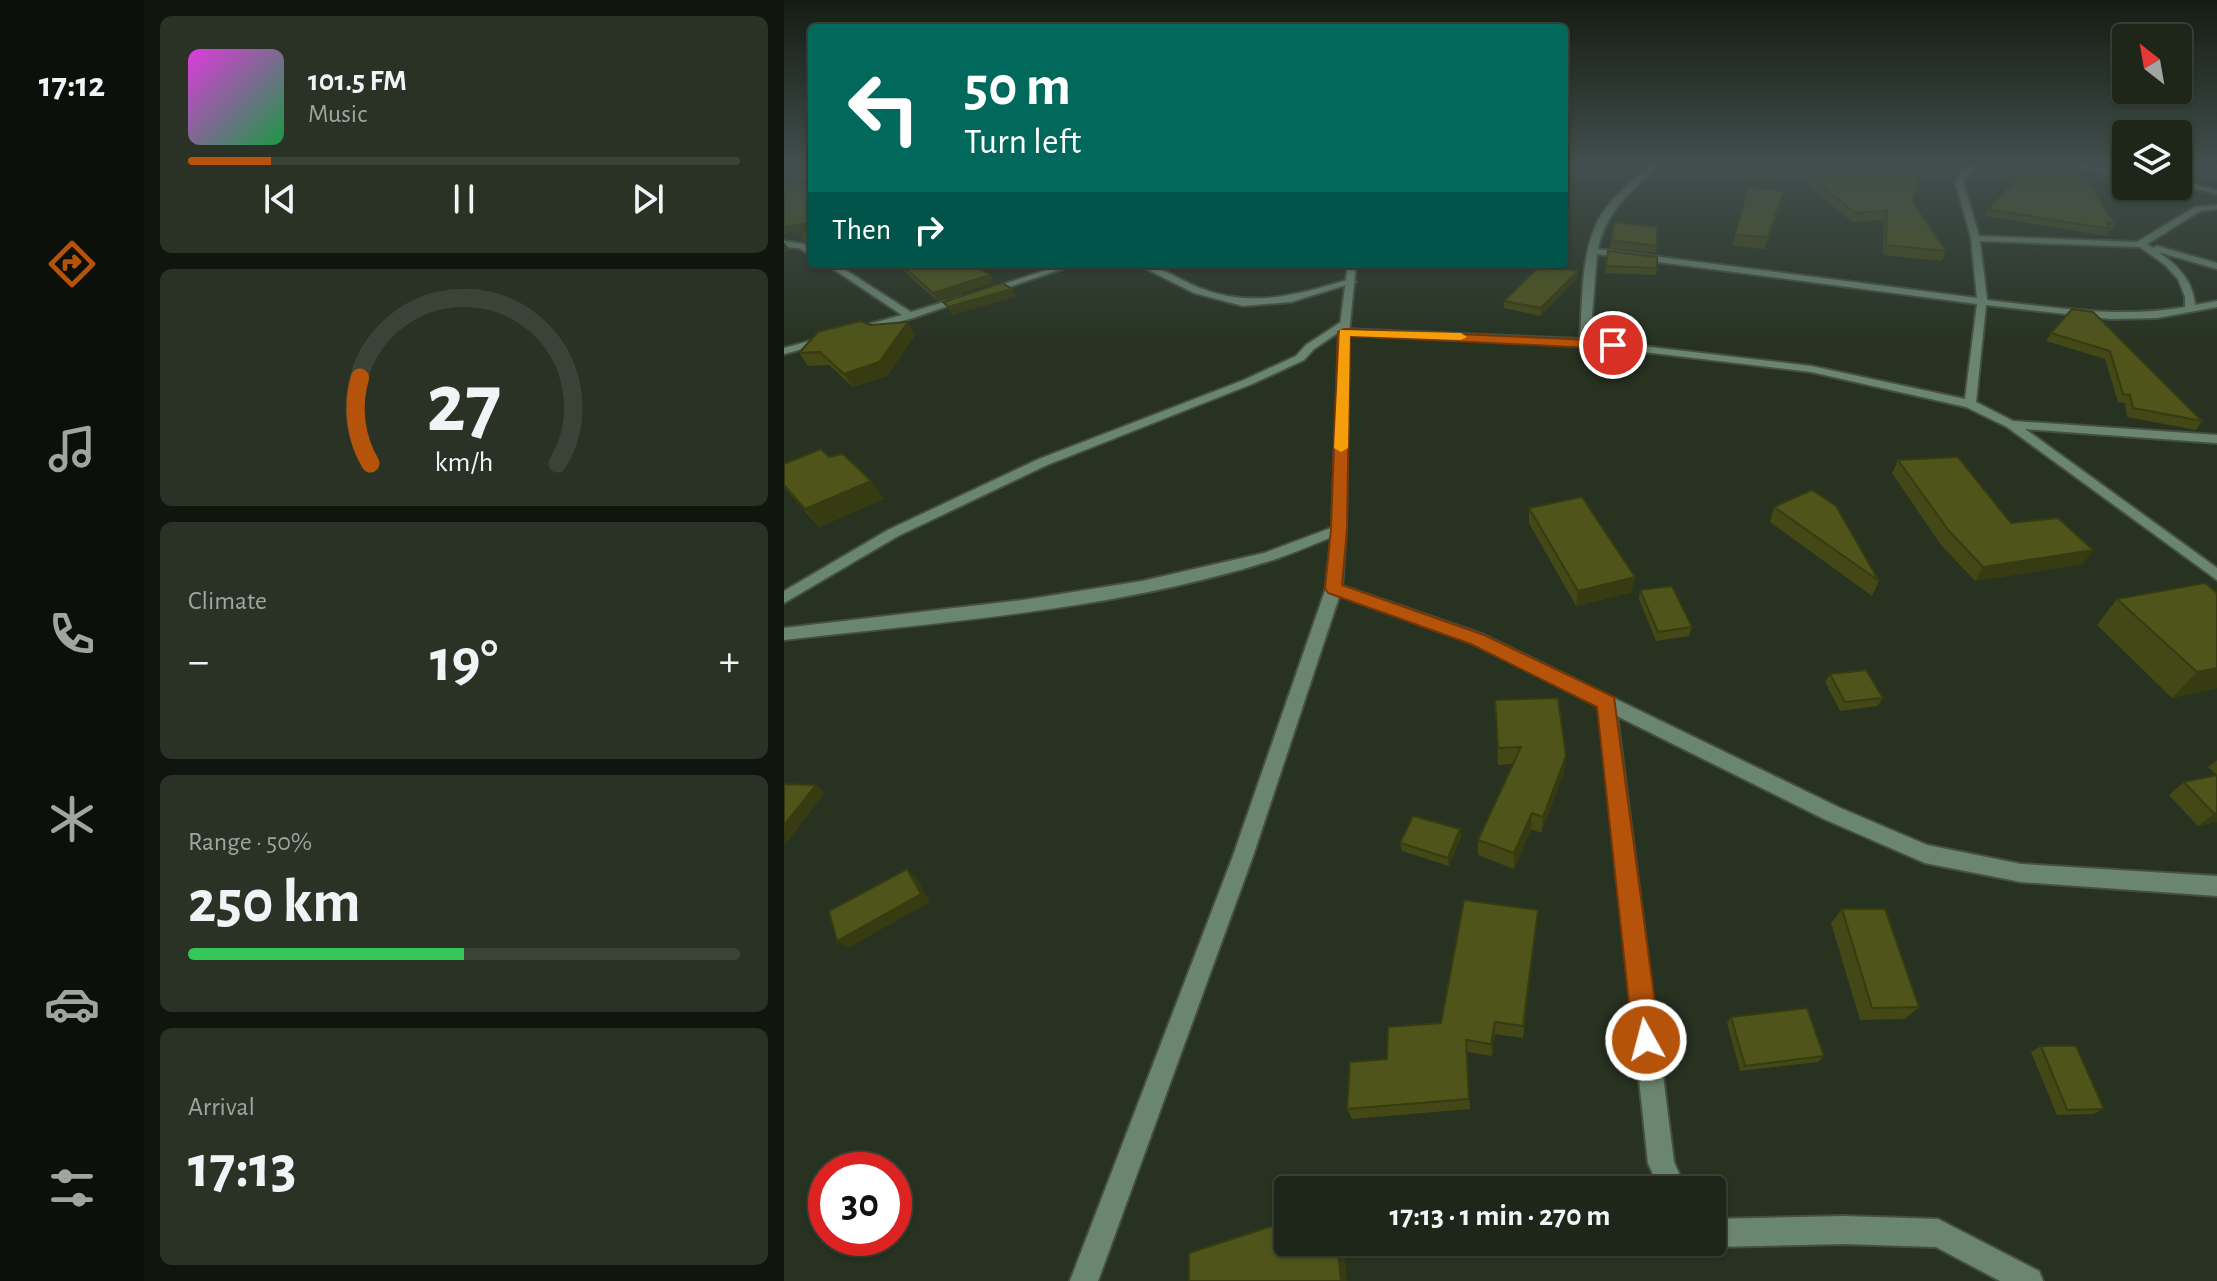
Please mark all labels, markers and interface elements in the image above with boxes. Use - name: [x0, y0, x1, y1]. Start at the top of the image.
- north arrow: [2112, 24, 2192, 104]
- map controls: [2112, 24, 2192, 200]
- icon: left: [832, 56, 936, 160]
- text: 50 m: [964, 59, 1071, 115]
- text: 101.5 FM: [308, 66, 407, 96]
- text: 17:12: [39, 67, 105, 103]
- text: Music: [308, 101, 367, 127]
- button: layers: [2112, 120, 2192, 200]
- text: Turn left: [964, 124, 1081, 160]
- icon: previous: [258, 177, 302, 221]
- icon: pause: [442, 177, 486, 221]
- icon: next: [626, 177, 670, 221]
- icon: right: [907, 208, 951, 252]
- text: Then: [832, 215, 891, 245]
- icon: directions: [44, 236, 100, 292]
- pin: [1579, 311, 1647, 379]
- icon: arrive: [1591, 323, 1635, 367]
- text: 27: [426, 362, 502, 446]
- icon: music: [44, 421, 100, 477]
- text: km/h: [435, 448, 493, 477]
- text: Climate: [188, 588, 267, 614]
- icon: phone: [44, 606, 100, 662]
- text: 19°: [430, 632, 498, 692]
- text: −: [188, 640, 209, 684]
- text: +: [719, 640, 740, 684]
- icon: climate: [44, 791, 100, 847]
- text: Range · 50%: [188, 829, 312, 855]
- text: 250 km: [188, 873, 361, 933]
- icon: car: [44, 976, 100, 1032]
- position arrow: [1604, 998, 1688, 1082]
- text: Arrival: [188, 1094, 255, 1120]
- text: 17:13: [188, 1138, 297, 1198]
- speed limit sign: 30: [808, 1152, 912, 1256]
- icon: filters: [44, 1160, 100, 1216]
- text: 17:13 · 1 min · 270 m: [1390, 1201, 1610, 1231]

